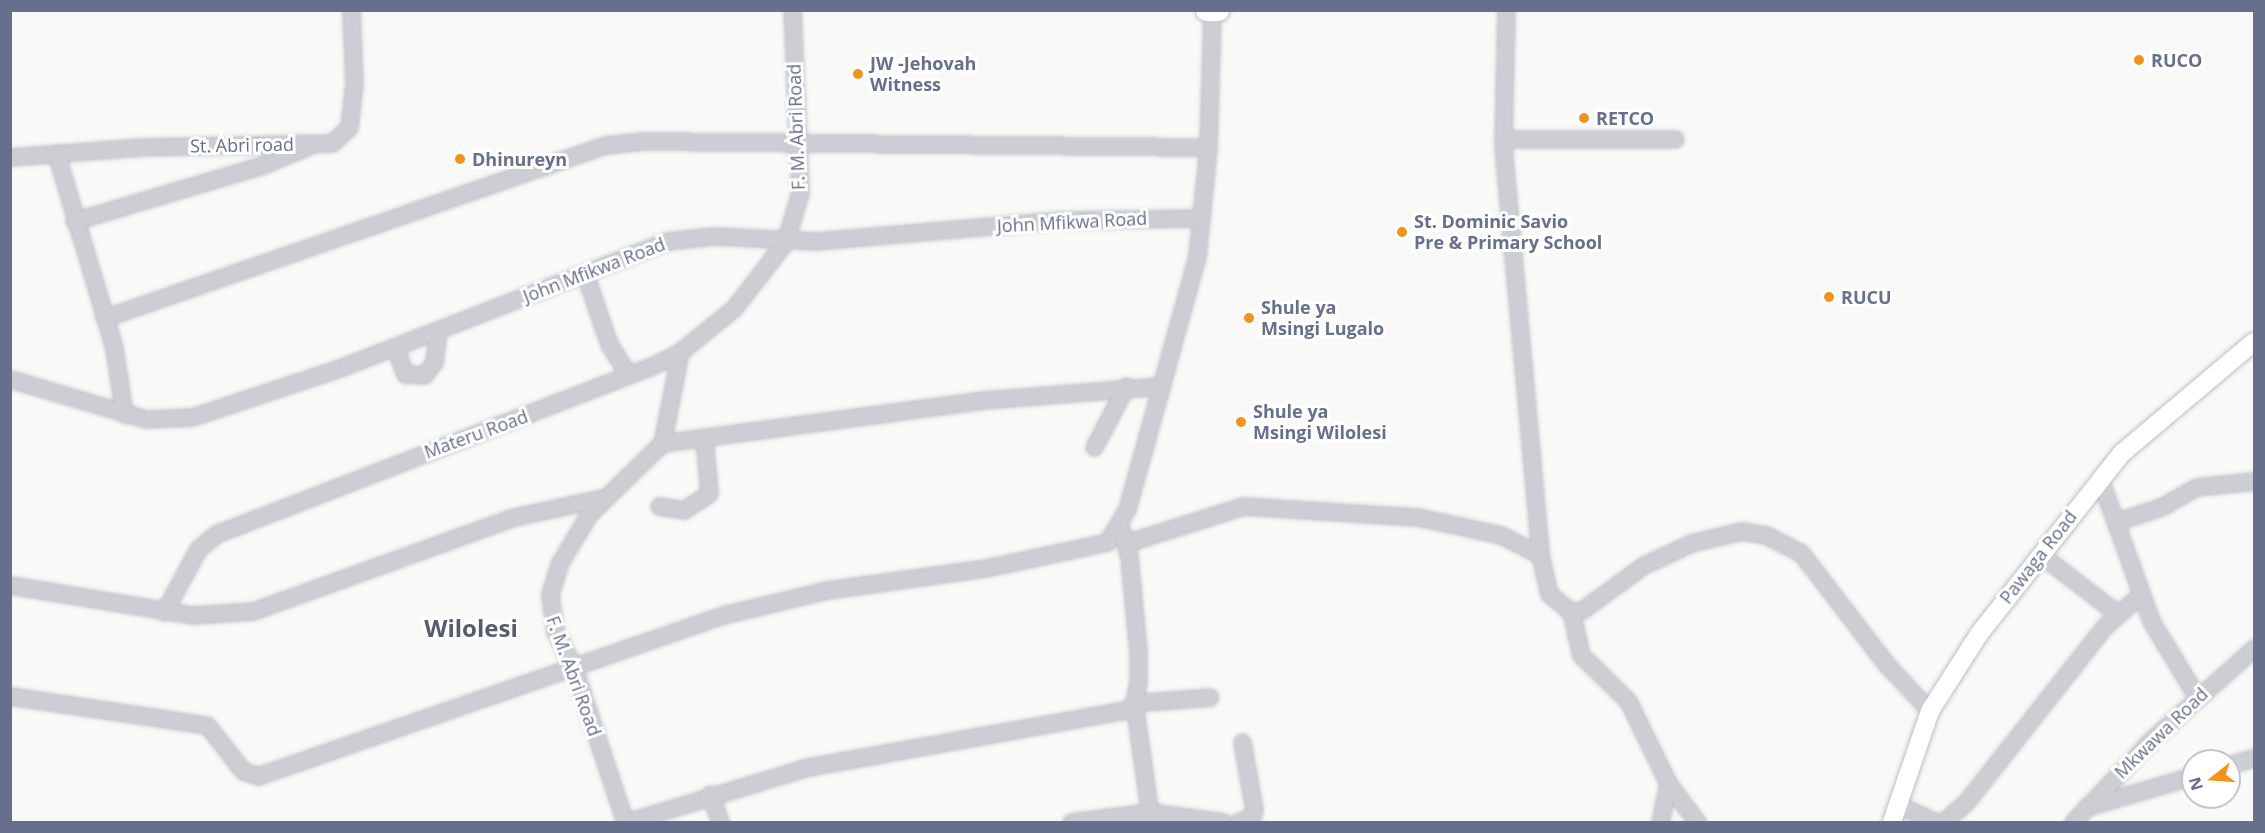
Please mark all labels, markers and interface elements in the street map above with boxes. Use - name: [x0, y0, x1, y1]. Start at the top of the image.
- place label: RUCO: [2151, 49, 2202, 71]
- place label: JW -Jehovah Witness: [870, 53, 976, 96]
- marker: RUCO: [2132, 53, 2146, 67]
- street label: F. M. Abri Road: [783, 64, 809, 190]
- marker: JW -Jehovah Witness: [851, 67, 865, 81]
- place label: RETCO: [1596, 107, 1654, 129]
- marker: RETCO: [1577, 111, 1591, 125]
- street label: St. Abri road: [190, 133, 294, 157]
- place label: Dhinureyn: [472, 148, 567, 170]
- marker: Dhinureyn: [453, 152, 467, 166]
- street label: John Mfikwa Road: [996, 207, 1148, 237]
- place label: St. Dominic Savio Pre & Primary School: [1414, 211, 1602, 254]
- marker: St. Dominic Savio Pre & Primary School: [1395, 225, 1409, 239]
- street label: John Mfikwa Road: [520, 233, 668, 307]
- place label: RUCU: [1841, 286, 1892, 308]
- marker: RUCU: [1822, 290, 1836, 304]
- place label: Shule ya Msingi Lugalo: [1261, 297, 1384, 340]
- marker: Shule ya Msingi Lugalo: [1242, 311, 1256, 325]
- place label: Shule ya Msingi Wilolesi: [1253, 401, 1387, 444]
- street label: Materu Road: [421, 405, 531, 463]
- marker: Shule ya Msingi Wilolesi: [1234, 415, 1248, 429]
- street label: Pawaga Road: [1995, 506, 2081, 608]
- street label: F. M. Abri Road: [542, 613, 606, 739]
- district label: Wilolesi: [424, 614, 518, 642]
- street label: Mkwawa Road: [2110, 683, 2212, 783]
- north arrow: [2181, 749, 2241, 809]
- text: N: [2183, 774, 2208, 793]

